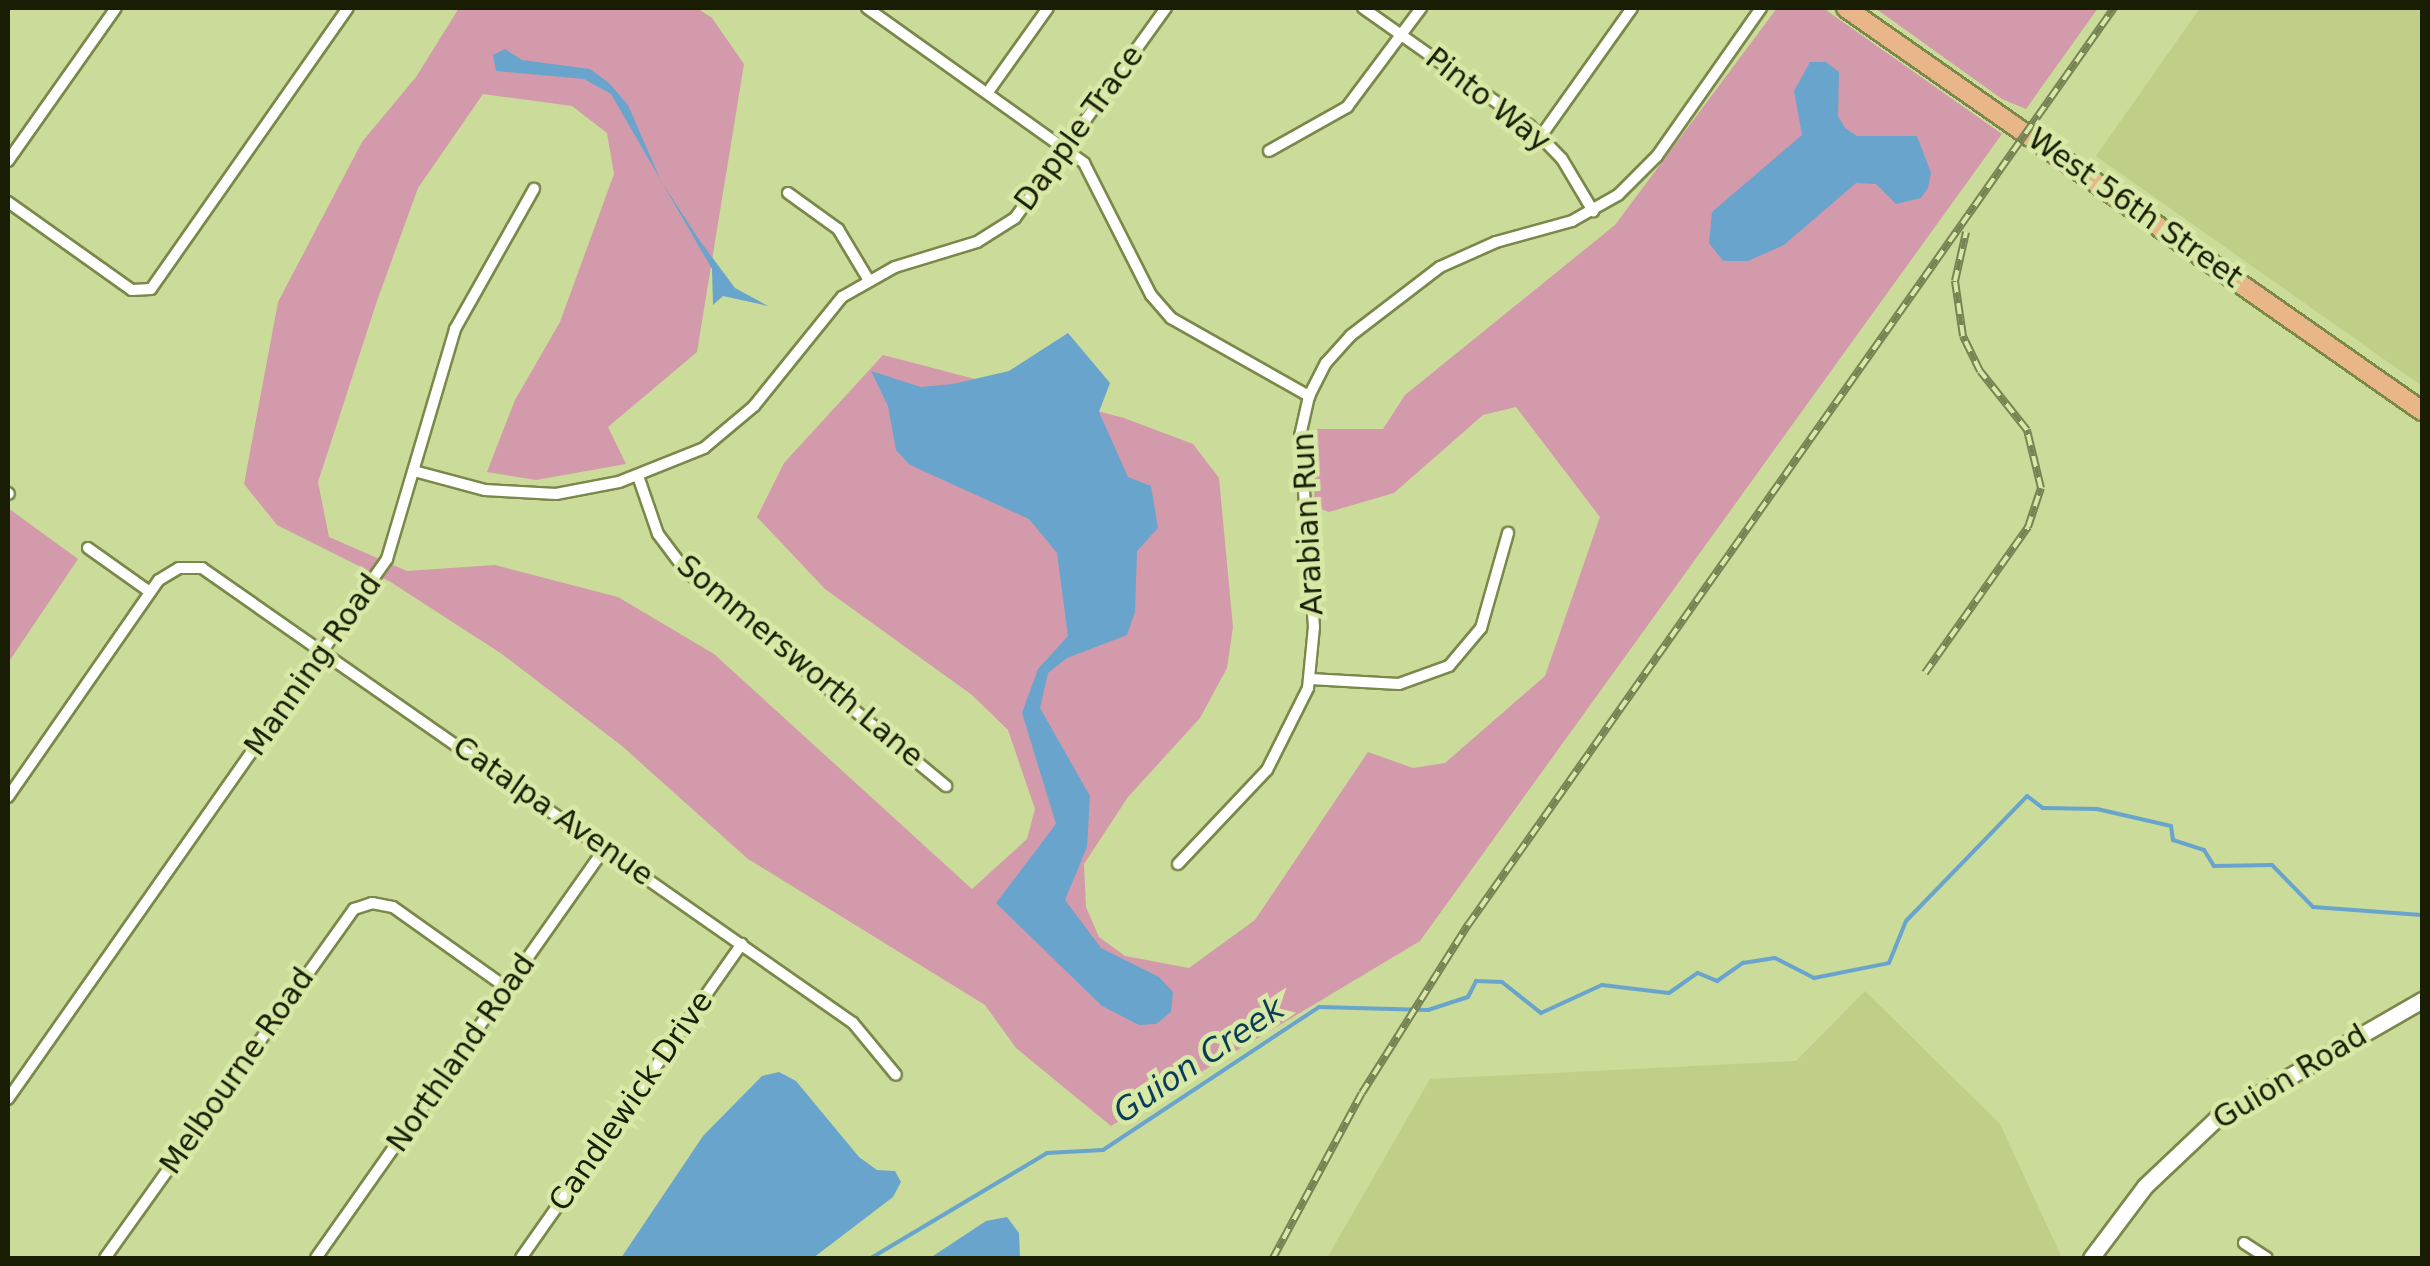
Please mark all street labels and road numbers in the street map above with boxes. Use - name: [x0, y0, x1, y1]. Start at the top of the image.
- street label: Dapple Trace: [1007, 38, 1151, 218]
- street label: Pinto Way: [1418, 40, 1558, 160]
- street label: West 56th Street: [2021, 121, 2249, 295]
- street label: Arabian Run: [1285, 432, 1331, 616]
- street label: Sommersworth Lane: [670, 547, 930, 775]
- street label: Manning Road: [237, 567, 389, 763]
- street label: Catalpa Avenue: [446, 729, 660, 893]
- street label: Northland Road: [379, 947, 543, 1159]
- street label: Melbourne Road: [153, 961, 321, 1181]
- street label: Candlewick Drive: [542, 984, 720, 1218]
- street label: Guion Road: [2207, 1017, 2373, 1137]

